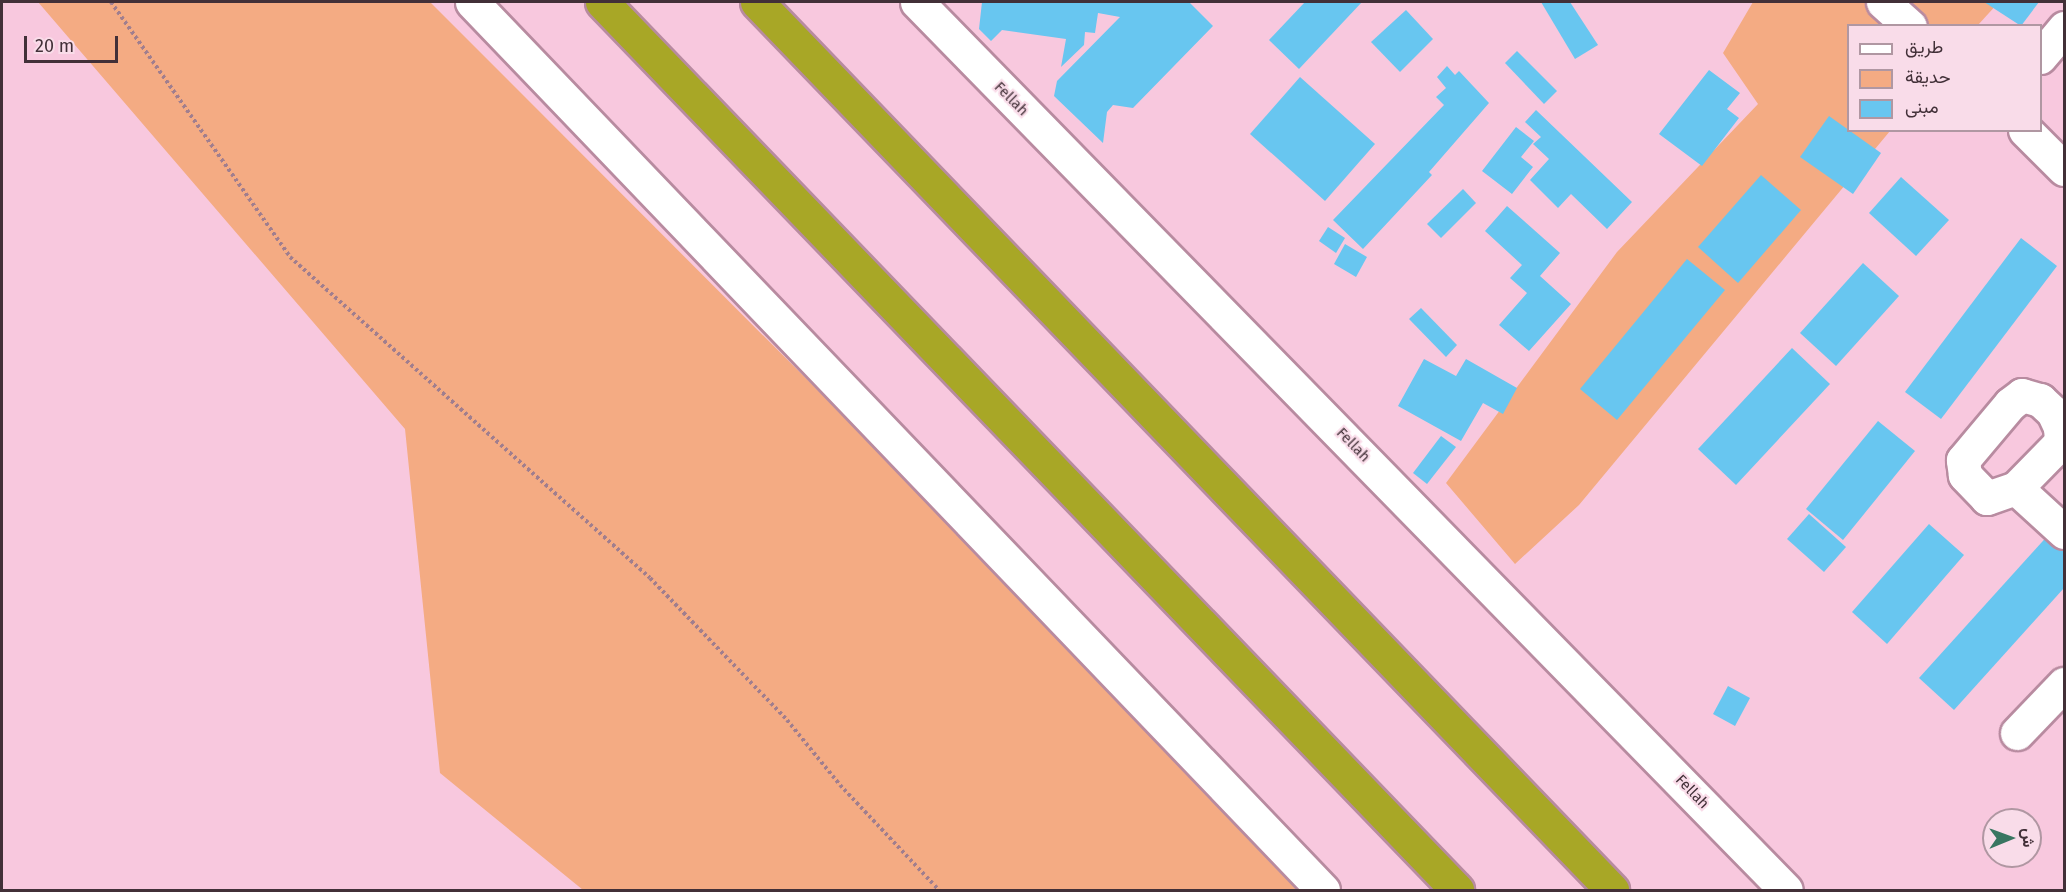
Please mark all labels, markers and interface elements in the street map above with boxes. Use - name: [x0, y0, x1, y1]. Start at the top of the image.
- scale bar: [27, 24, 122, 62]
- legend: [1847, 24, 2042, 132]
- text: 20 m: [35, 35, 74, 57]
- text: طريق: [1905, 36, 1943, 58]
- text: حديقة: [1905, 66, 1951, 88]
- street label: Fellah: [990, 78, 1032, 120]
- text: مبنى: [1905, 96, 1939, 118]
- street label: Fellah: [1332, 424, 1374, 466]
- street label: Fellah: [1671, 771, 1713, 813]
- north arrow: [1982, 808, 2042, 868]
- text: ش: [2019, 828, 2038, 847]

